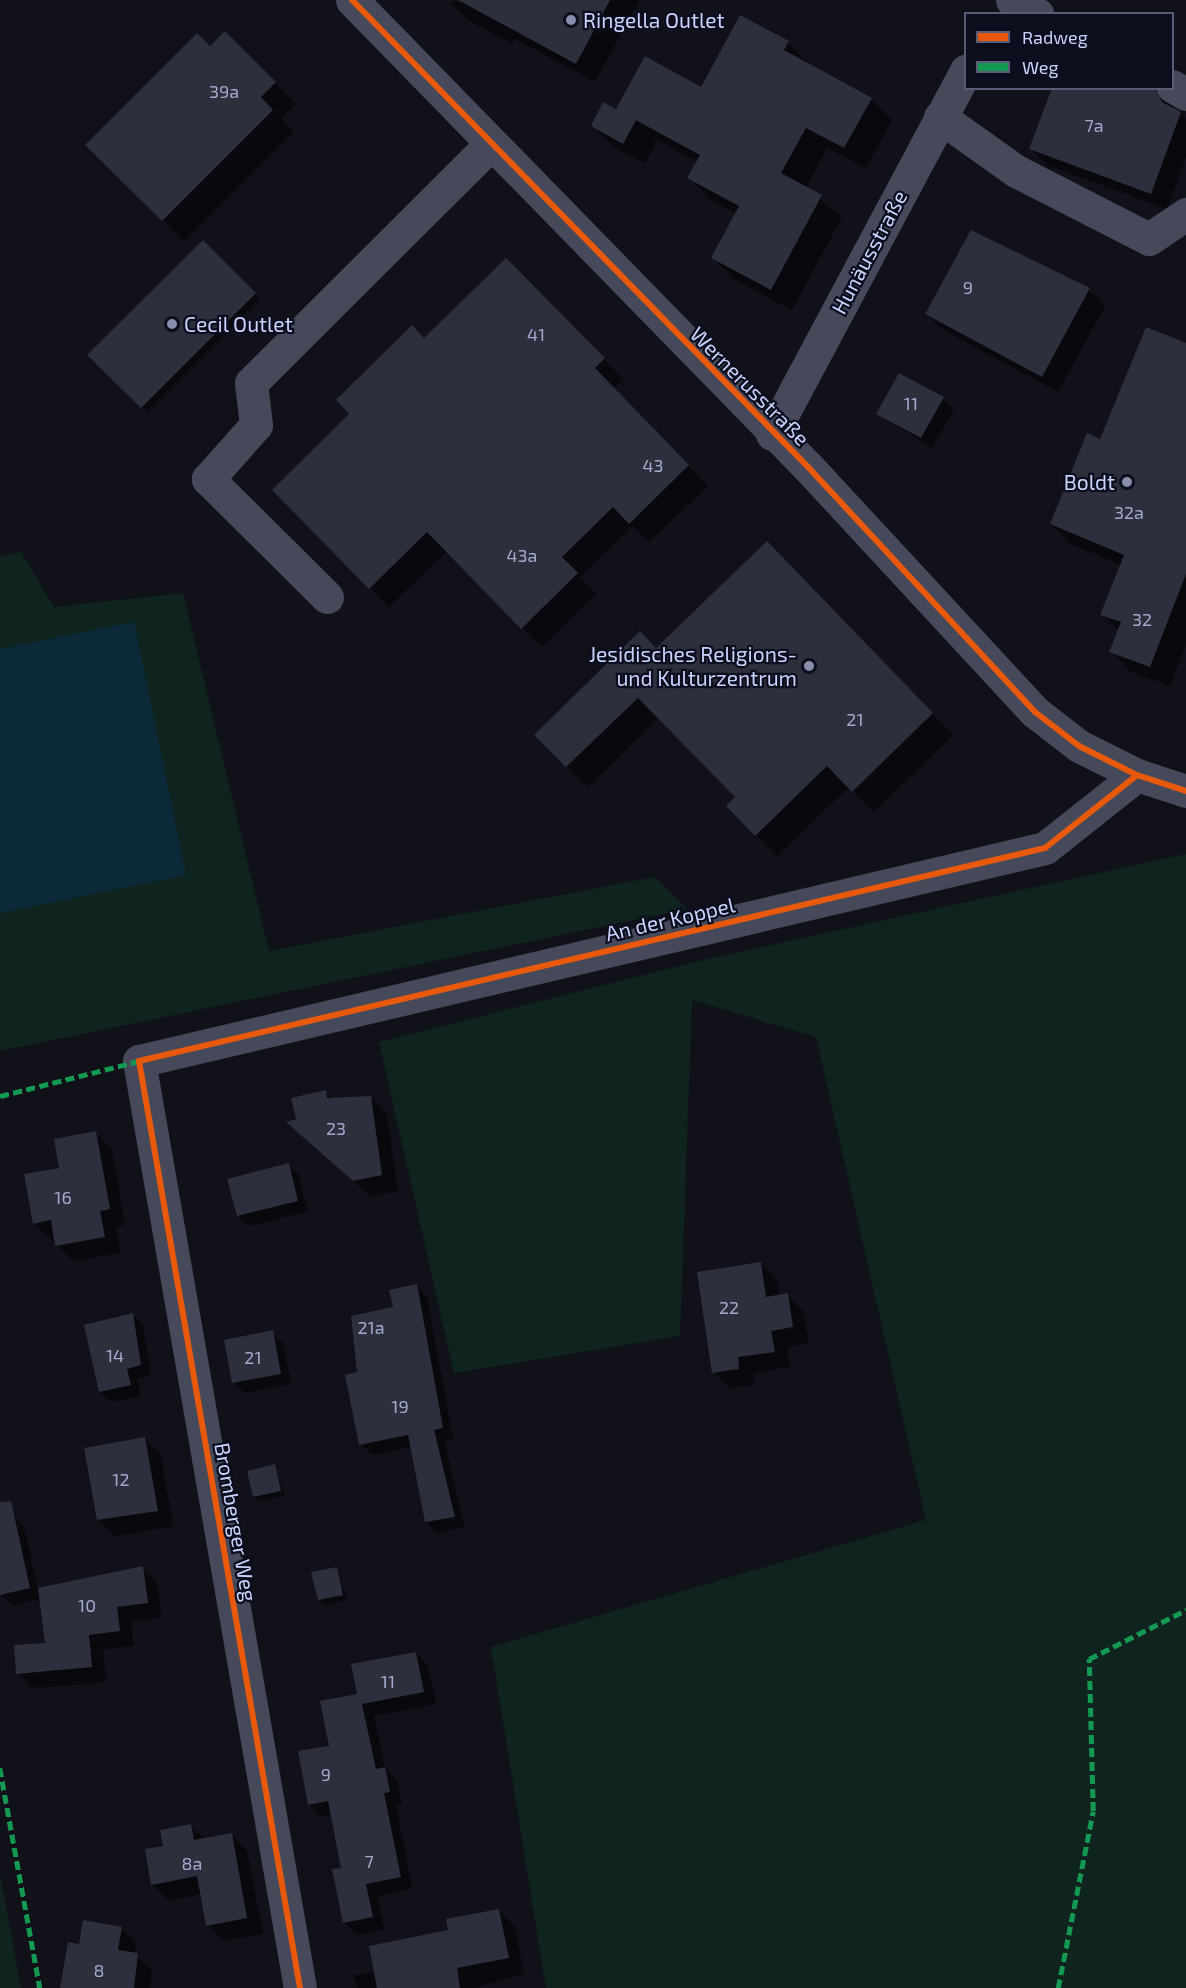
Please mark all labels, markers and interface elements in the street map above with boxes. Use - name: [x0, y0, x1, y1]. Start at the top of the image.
- place label: Ringella Outlet: [583, 7, 724, 33]
- legend: [964, 12, 1174, 90]
- marker: Ringella Outlet: [564, 13, 578, 27]
- text: Radweg: [1022, 26, 1088, 48]
- text: Weg: [1022, 56, 1058, 78]
- house number: 39a: [209, 80, 239, 102]
- house number: 7a: [1084, 114, 1104, 136]
- street label: Hunäusstraße: [826, 186, 912, 318]
- house number: 9: [963, 276, 973, 298]
- place label: Cecil Outlet: [184, 311, 293, 337]
- marker: Cecil Outlet: [165, 317, 179, 331]
- street label: Wernerusstraße: [685, 321, 815, 451]
- house number: 41: [527, 323, 545, 345]
- house number: 11: [904, 392, 918, 414]
- house number: 43: [642, 454, 664, 476]
- place label: Boldt: [1064, 469, 1115, 495]
- marker: Boldt: [1120, 475, 1134, 489]
- house number: 32a: [1114, 501, 1144, 523]
- house number: 43a: [507, 544, 537, 566]
- house number: 32: [1132, 608, 1152, 630]
- place label: Jesidisches Religions- und Kulturzentrum: [589, 641, 797, 691]
- marker: Jesidisches Religions- und Kulturzentrum: [802, 659, 816, 673]
- house number: 21: [846, 708, 864, 730]
- street label: An der Koppel: [603, 892, 737, 946]
- house number: 23: [326, 1117, 346, 1139]
- house number: 16: [54, 1186, 72, 1208]
- house number: 22: [719, 1296, 739, 1318]
- house number: 21a: [357, 1316, 385, 1338]
- house number: 14: [106, 1344, 124, 1366]
- house number: 21: [244, 1346, 262, 1368]
- house number: 19: [391, 1395, 409, 1417]
- street label: Bromberger Weg: [210, 1440, 262, 1604]
- house number: 12: [112, 1468, 130, 1490]
- house number: 10: [78, 1594, 96, 1616]
- house number: 11: [381, 1670, 395, 1692]
- house number: 9: [321, 1763, 331, 1785]
- house number: 7: [364, 1850, 374, 1872]
- house number: 8a: [182, 1852, 202, 1874]
- house number: 8: [94, 1959, 104, 1981]

